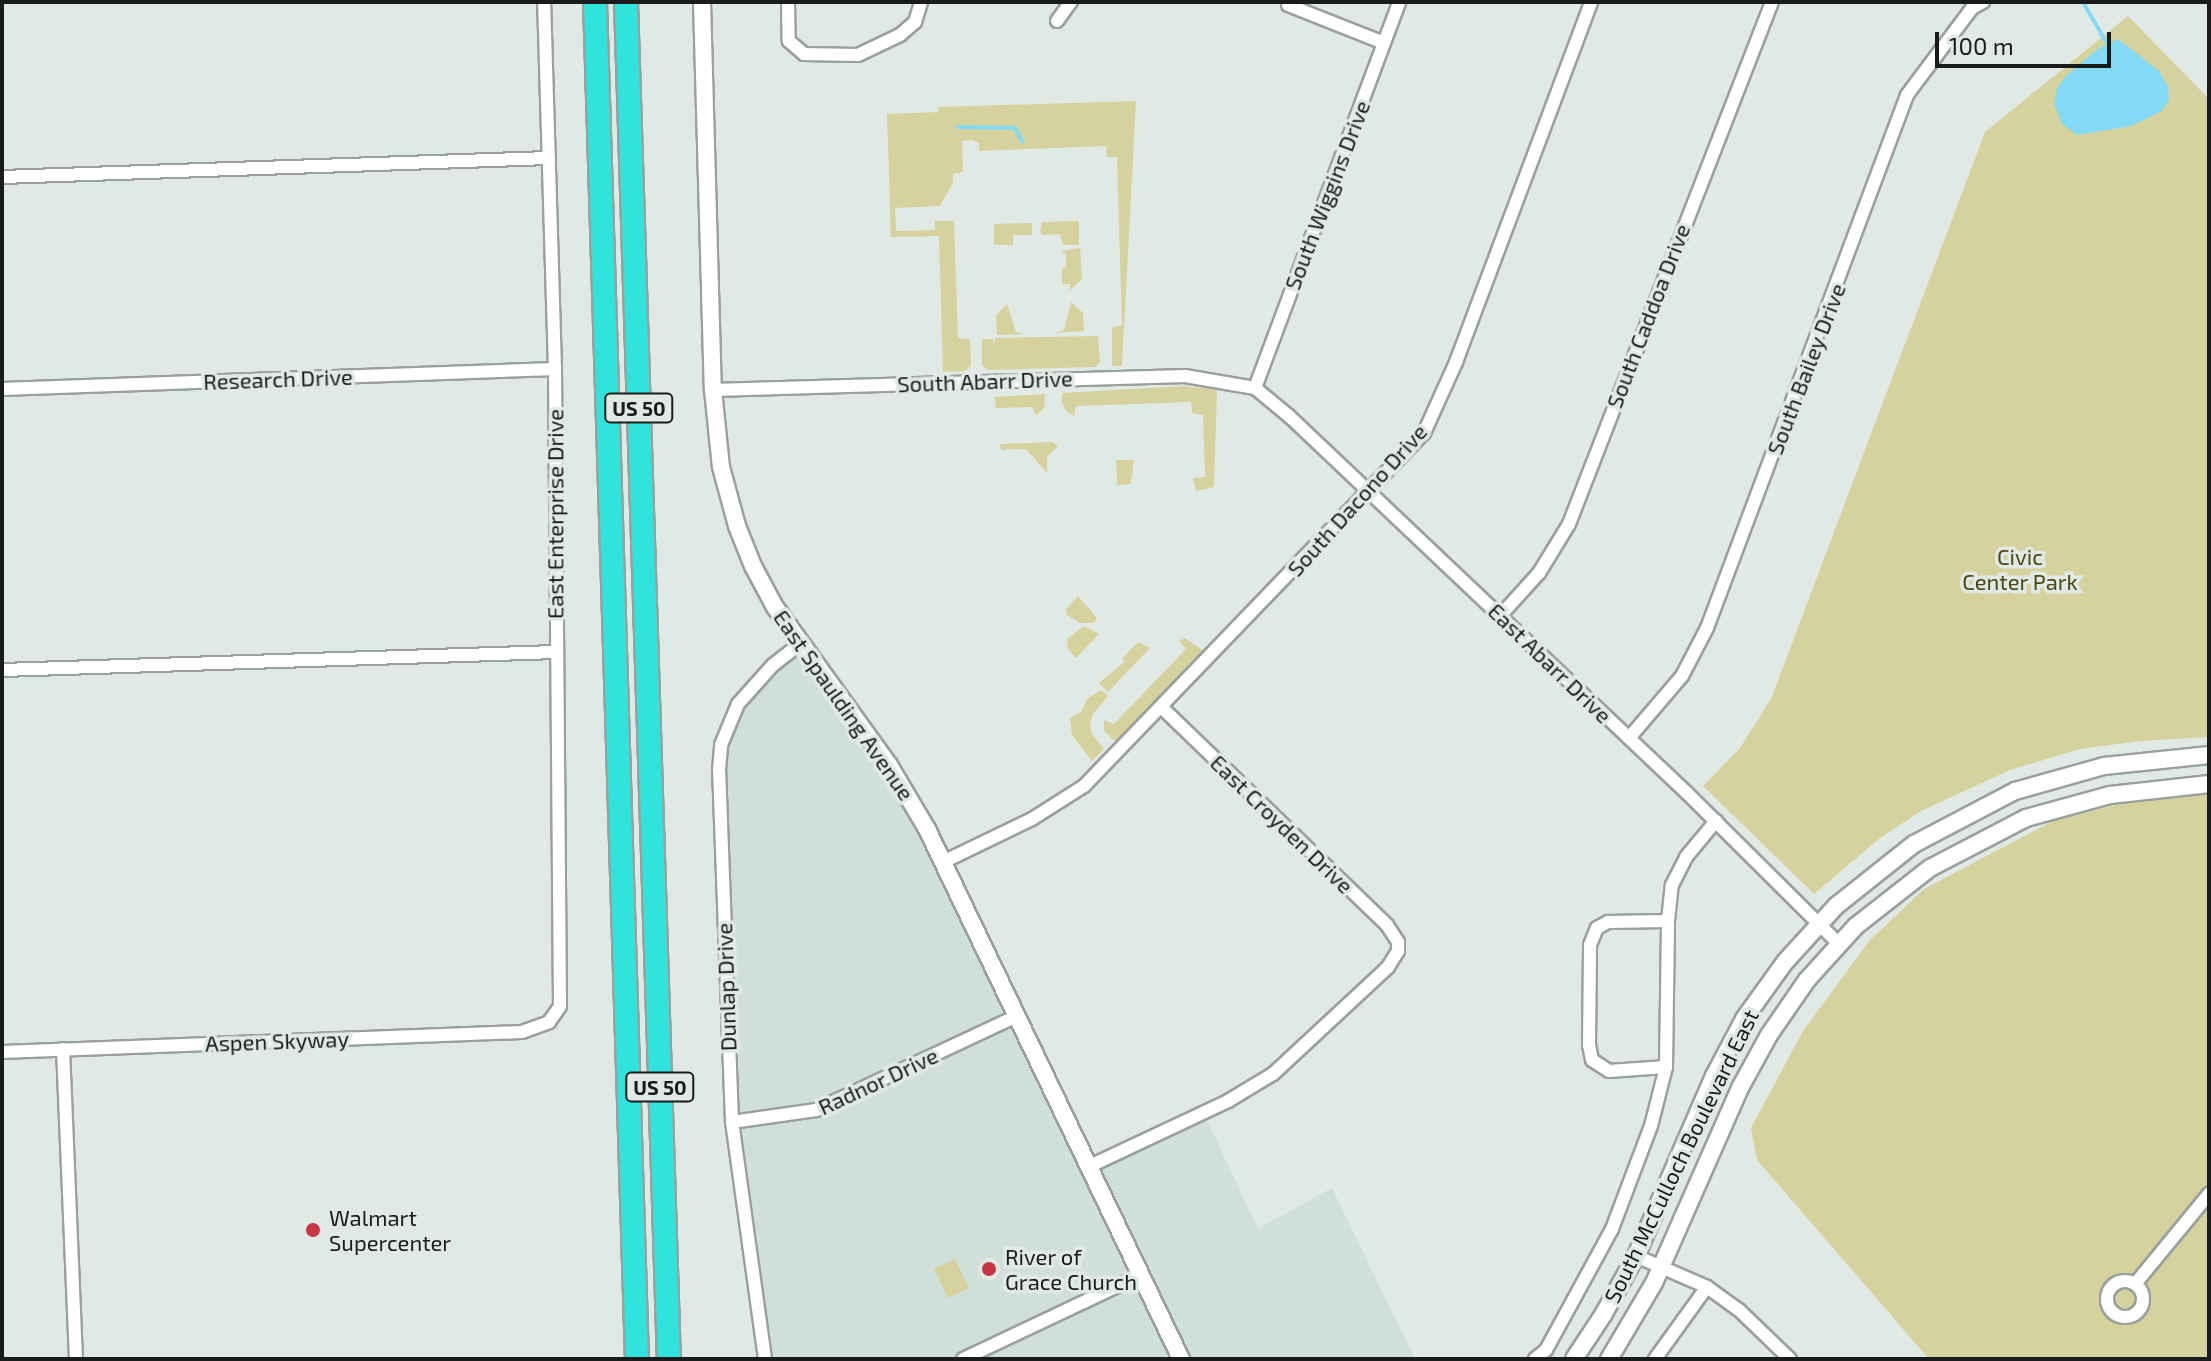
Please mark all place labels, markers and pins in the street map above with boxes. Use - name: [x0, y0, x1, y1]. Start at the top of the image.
- place label: Walmart Supercenter: [329, 1204, 451, 1256]
- marker: Walmart Supercenter: [304, 1221, 322, 1239]
- place label: River of Grace Church: [1005, 1243, 1137, 1294]
- marker: River of Grace Church: [980, 1260, 998, 1278]

